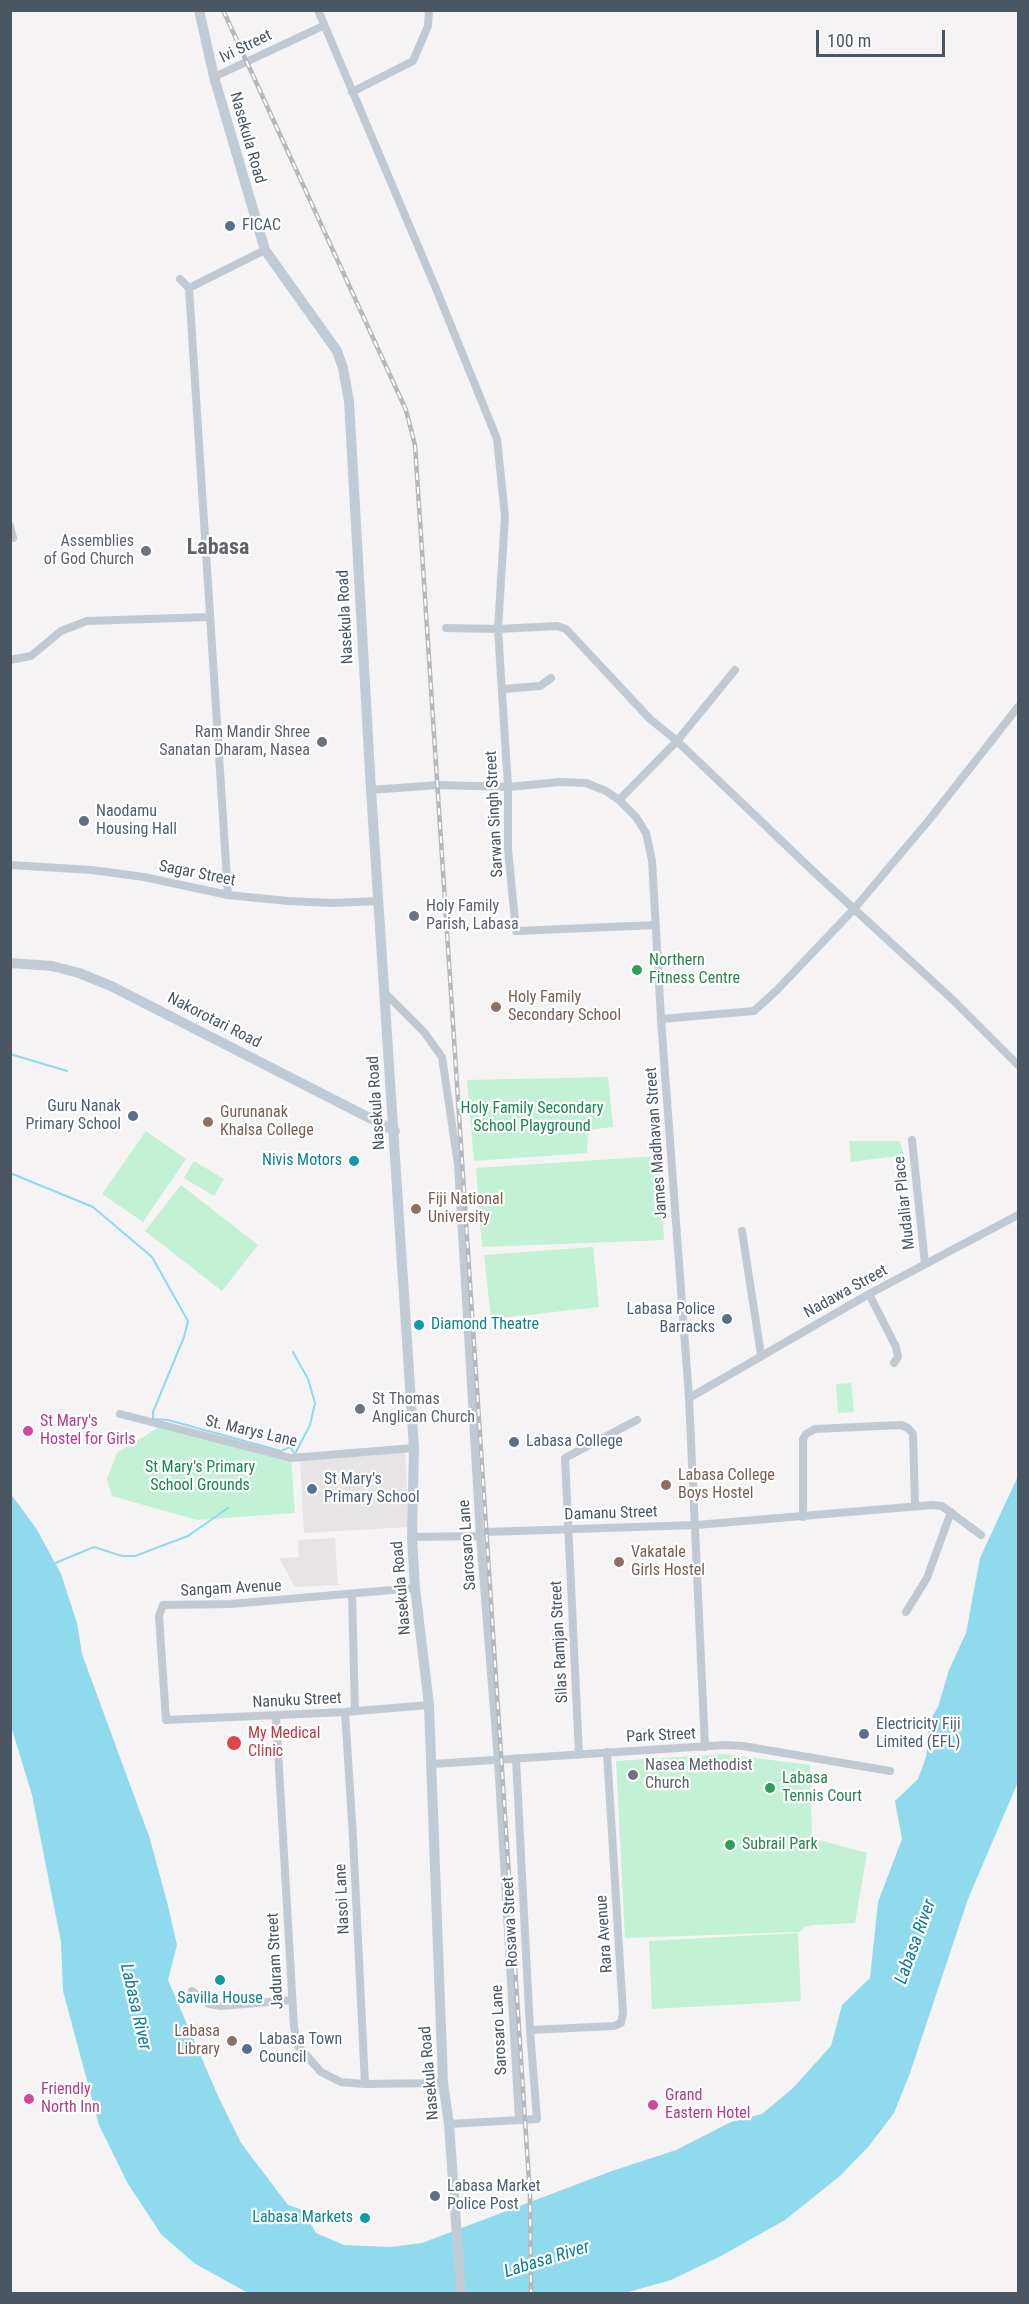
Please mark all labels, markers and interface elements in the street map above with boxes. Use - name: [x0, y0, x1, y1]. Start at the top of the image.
- scale bar: [819, 18, 948, 56]
- street label: Ivi Street: [217, 26, 275, 68]
- text: 100 m: [827, 30, 871, 51]
- street label: Nasekula Road: [225, 90, 269, 186]
- place label: FICAC: [242, 216, 281, 236]
- marker: FICAC: [223, 219, 237, 233]
- place label: Assemblies of God Church: [44, 532, 134, 570]
- district label: Labasa: [187, 535, 249, 561]
- marker: Assemblies of God Church: [139, 544, 153, 558]
- street label: Nasekula Road: [334, 569, 358, 665]
- place label: Ram Mandir Shree Sanatan Dharam, Nasea: [159, 723, 310, 761]
- marker: Ram Mandir Shree Sanatan Dharam, Nasea: [315, 735, 329, 749]
- street label: Sarwan Singh Street: [482, 750, 508, 878]
- place label: Naodamu Housing Hall: [96, 802, 177, 840]
- marker: Naodamu Housing Hall: [77, 814, 91, 828]
- street label: Sagar Street: [157, 857, 237, 891]
- place label: Holy Family Parish, Labasa: [426, 897, 519, 935]
- marker: Holy Family Parish, Labasa: [407, 909, 421, 923]
- place label: Northern Fitness Centre: [649, 951, 740, 989]
- marker: Northern Fitness Centre: [630, 963, 644, 977]
- place label: Holy Family Secondary School: [508, 988, 621, 1026]
- street label: Nakorotari Road: [164, 989, 264, 1053]
- marker: Holy Family Secondary School: [489, 1000, 503, 1014]
- street label: Nasekula Road: [364, 1055, 390, 1151]
- street label: James Madhavan Street: [642, 1066, 672, 1220]
- place label: Guru Nanak Primary School: [25, 1097, 121, 1135]
- park label: Holy Family Secondary School Playground: [460, 1099, 604, 1137]
- place label: Gurunanak Khalsa College: [220, 1103, 314, 1141]
- marker: Guru Nanak Primary School: [126, 1109, 140, 1123]
- marker: Gurunanak Khalsa College: [201, 1115, 215, 1129]
- place label: Nivis Motors: [262, 1151, 342, 1171]
- marker: Nivis Motors: [347, 1154, 361, 1168]
- street label: Mudaliar Place: [891, 1155, 919, 1251]
- place label: Fiji National University: [428, 1190, 503, 1228]
- marker: Fiji National University: [409, 1202, 423, 1216]
- street label: Nadawa Street: [801, 1261, 891, 1323]
- place label: Labasa Police Barracks: [627, 1300, 715, 1338]
- marker: Labasa Police Barracks: [720, 1312, 734, 1326]
- place label: Diamond Theatre: [431, 1315, 539, 1335]
- marker: Diamond Theatre: [412, 1318, 426, 1332]
- place label: St Thomas Anglican Church: [372, 1390, 475, 1428]
- marker: St Thomas Anglican Church: [353, 1402, 367, 1416]
- place label: St Mary's Hostel for Girls: [40, 1412, 135, 1450]
- street label: St. Marys Lane: [203, 1412, 299, 1452]
- marker: St Mary's Hostel for Girls: [21, 1424, 35, 1438]
- place label: Labasa College: [526, 1432, 623, 1452]
- marker: Labasa College: [507, 1435, 521, 1449]
- park label: St Mary's Primary School Grounds: [145, 1458, 255, 1496]
- place label: Labasa College Boys Hostel: [678, 1466, 775, 1504]
- place label: St Mary's Primary School: [324, 1470, 420, 1508]
- marker: Labasa College Boys Hostel: [659, 1478, 673, 1492]
- marker: St Mary's Primary School: [305, 1482, 319, 1496]
- street label: Sarosaro Lane: [455, 1499, 481, 1591]
- street label: Damanu Street: [564, 1503, 658, 1525]
- street label: Nasekula Road: [388, 1540, 416, 1636]
- place label: Vakatale Girls Hostel: [631, 1543, 705, 1581]
- marker: Vakatale Girls Hostel: [612, 1555, 626, 1569]
- street label: Sangam Avenue: [180, 1577, 282, 1601]
- street label: Silas Ramjan Street: [547, 1580, 573, 1704]
- street label: Nanuku Street: [252, 1689, 342, 1713]
- place label: Electricity Fiji Limited (EFL): [876, 1715, 961, 1753]
- place label: My Medical Clinic: [248, 1724, 320, 1762]
- street label: Park Street: [626, 1725, 696, 1747]
- marker: Electricity Fiji Limited (EFL): [857, 1727, 871, 1741]
- marker: My Medical Clinic: [225, 1734, 243, 1752]
- place label: Nasea Methodist Church: [645, 1756, 752, 1794]
- marker: Nasea Methodist Church: [626, 1768, 640, 1782]
- place label: Labasa Tennis Court: [782, 1769, 862, 1807]
- marker: Labasa Tennis Court: [763, 1781, 777, 1795]
- place label: Subrail Park: [742, 1835, 818, 1855]
- marker: Subrail Park: [723, 1838, 737, 1852]
- street label: Nasoi Lane: [332, 1863, 354, 1935]
- street label: Rosawa Street: [499, 1876, 523, 1968]
- street label: Rara Avenue: [593, 1894, 617, 1974]
- water label: Labasa River: [891, 1897, 941, 1987]
- street label: Jaduram Street: [264, 1912, 288, 2010]
- water label: Labasa River: [115, 1962, 155, 2052]
- marker: Savilla House: [213, 1973, 227, 1987]
- street label: Sarosaro Lane: [488, 1984, 512, 2076]
- place label: Savilla House: [177, 1989, 263, 2009]
- place label: Labasa Library: [174, 2022, 220, 2060]
- street label: Nasekula Road: [416, 2025, 444, 2121]
- place label: Labasa Town Council: [259, 2030, 342, 2068]
- marker: Labasa Library: [225, 2034, 239, 2048]
- marker: Labasa Town Council: [240, 2042, 254, 2056]
- place label: Friendly North Inn: [41, 2080, 100, 2118]
- place label: Grand Eastern Hotel: [665, 2086, 750, 2124]
- marker: Friendly North Inn: [22, 2092, 36, 2106]
- marker: Grand Eastern Hotel: [646, 2098, 660, 2112]
- place label: Labasa Market Police Post: [447, 2177, 540, 2215]
- marker: Labasa Market Police Post: [428, 2189, 442, 2203]
- place label: Labasa Markets: [252, 2208, 353, 2228]
- marker: Labasa Markets: [358, 2211, 372, 2225]
- water label: Labasa River: [502, 2237, 592, 2283]

